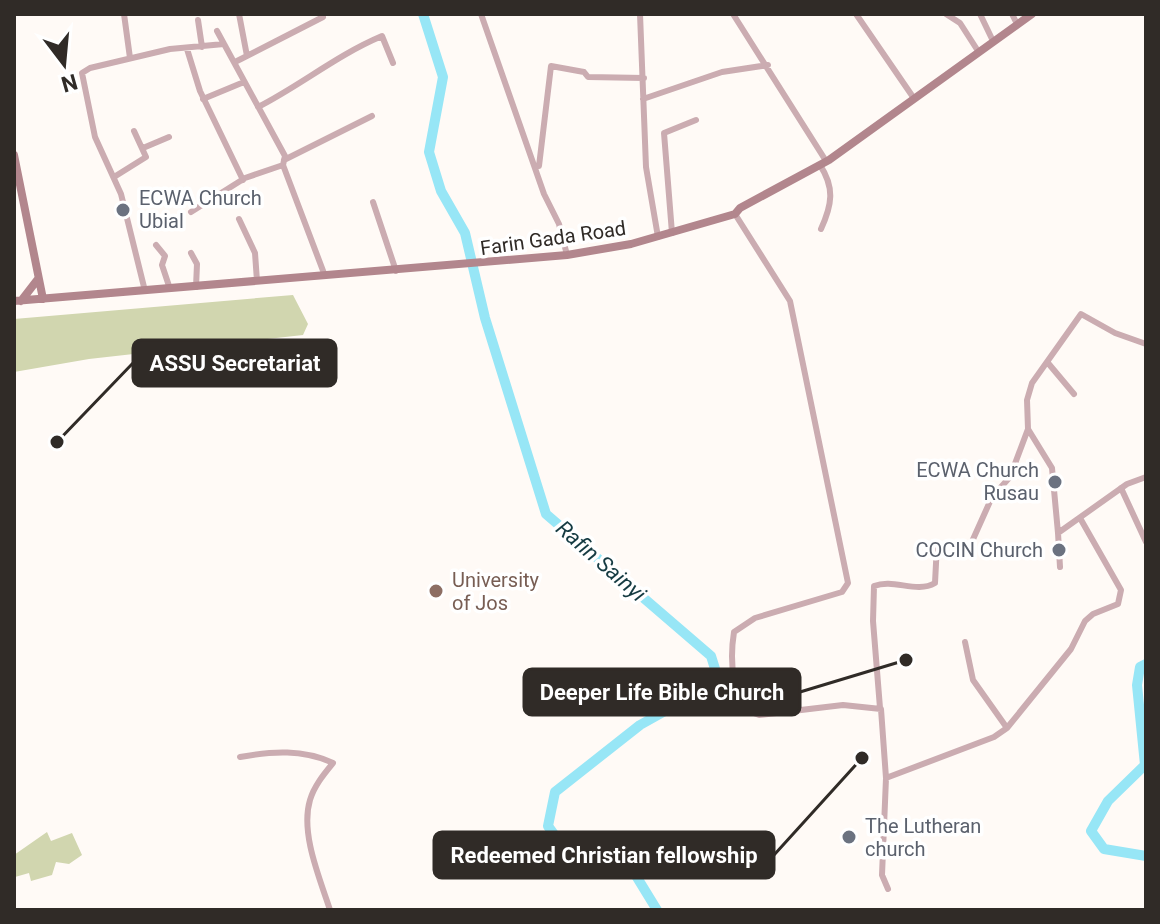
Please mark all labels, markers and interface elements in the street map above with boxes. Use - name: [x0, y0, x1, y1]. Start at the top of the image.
- north arrow: [24, 24, 104, 104]
- text: N: [58, 69, 80, 97]
- place label: ECWA Church Ubial: [139, 186, 262, 233]
- marker: ECWA Church Ubial: [114, 201, 132, 219]
- street label: Farin Gada Road: [479, 216, 627, 260]
- callout: ASSU Secretariat: [133, 340, 336, 386]
- text: ASSU Secretariat: [150, 351, 321, 376]
- place label: ECWA Church Rusau: [916, 458, 1039, 505]
- marker: ECWA Church Rusau: [1046, 473, 1064, 491]
- water label: Rafin Sainyi: [551, 515, 651, 607]
- place label: COCIN Church: [915, 538, 1043, 562]
- marker: COCIN Church: [1050, 541, 1068, 559]
- place label: University of Jos: [452, 568, 540, 615]
- marker: University of Jos: [427, 582, 445, 600]
- callout: Deeper Life Bible Church: [524, 669, 800, 715]
- text: Deeper Life Bible Church: [540, 680, 784, 705]
- place label: The Lutheran church: [865, 814, 981, 861]
- marker: The Lutheran church: [840, 828, 858, 846]
- callout: Redeemed Christian fellowship: [434, 832, 774, 878]
- text: Redeemed Christian fellowship: [450, 843, 758, 868]

